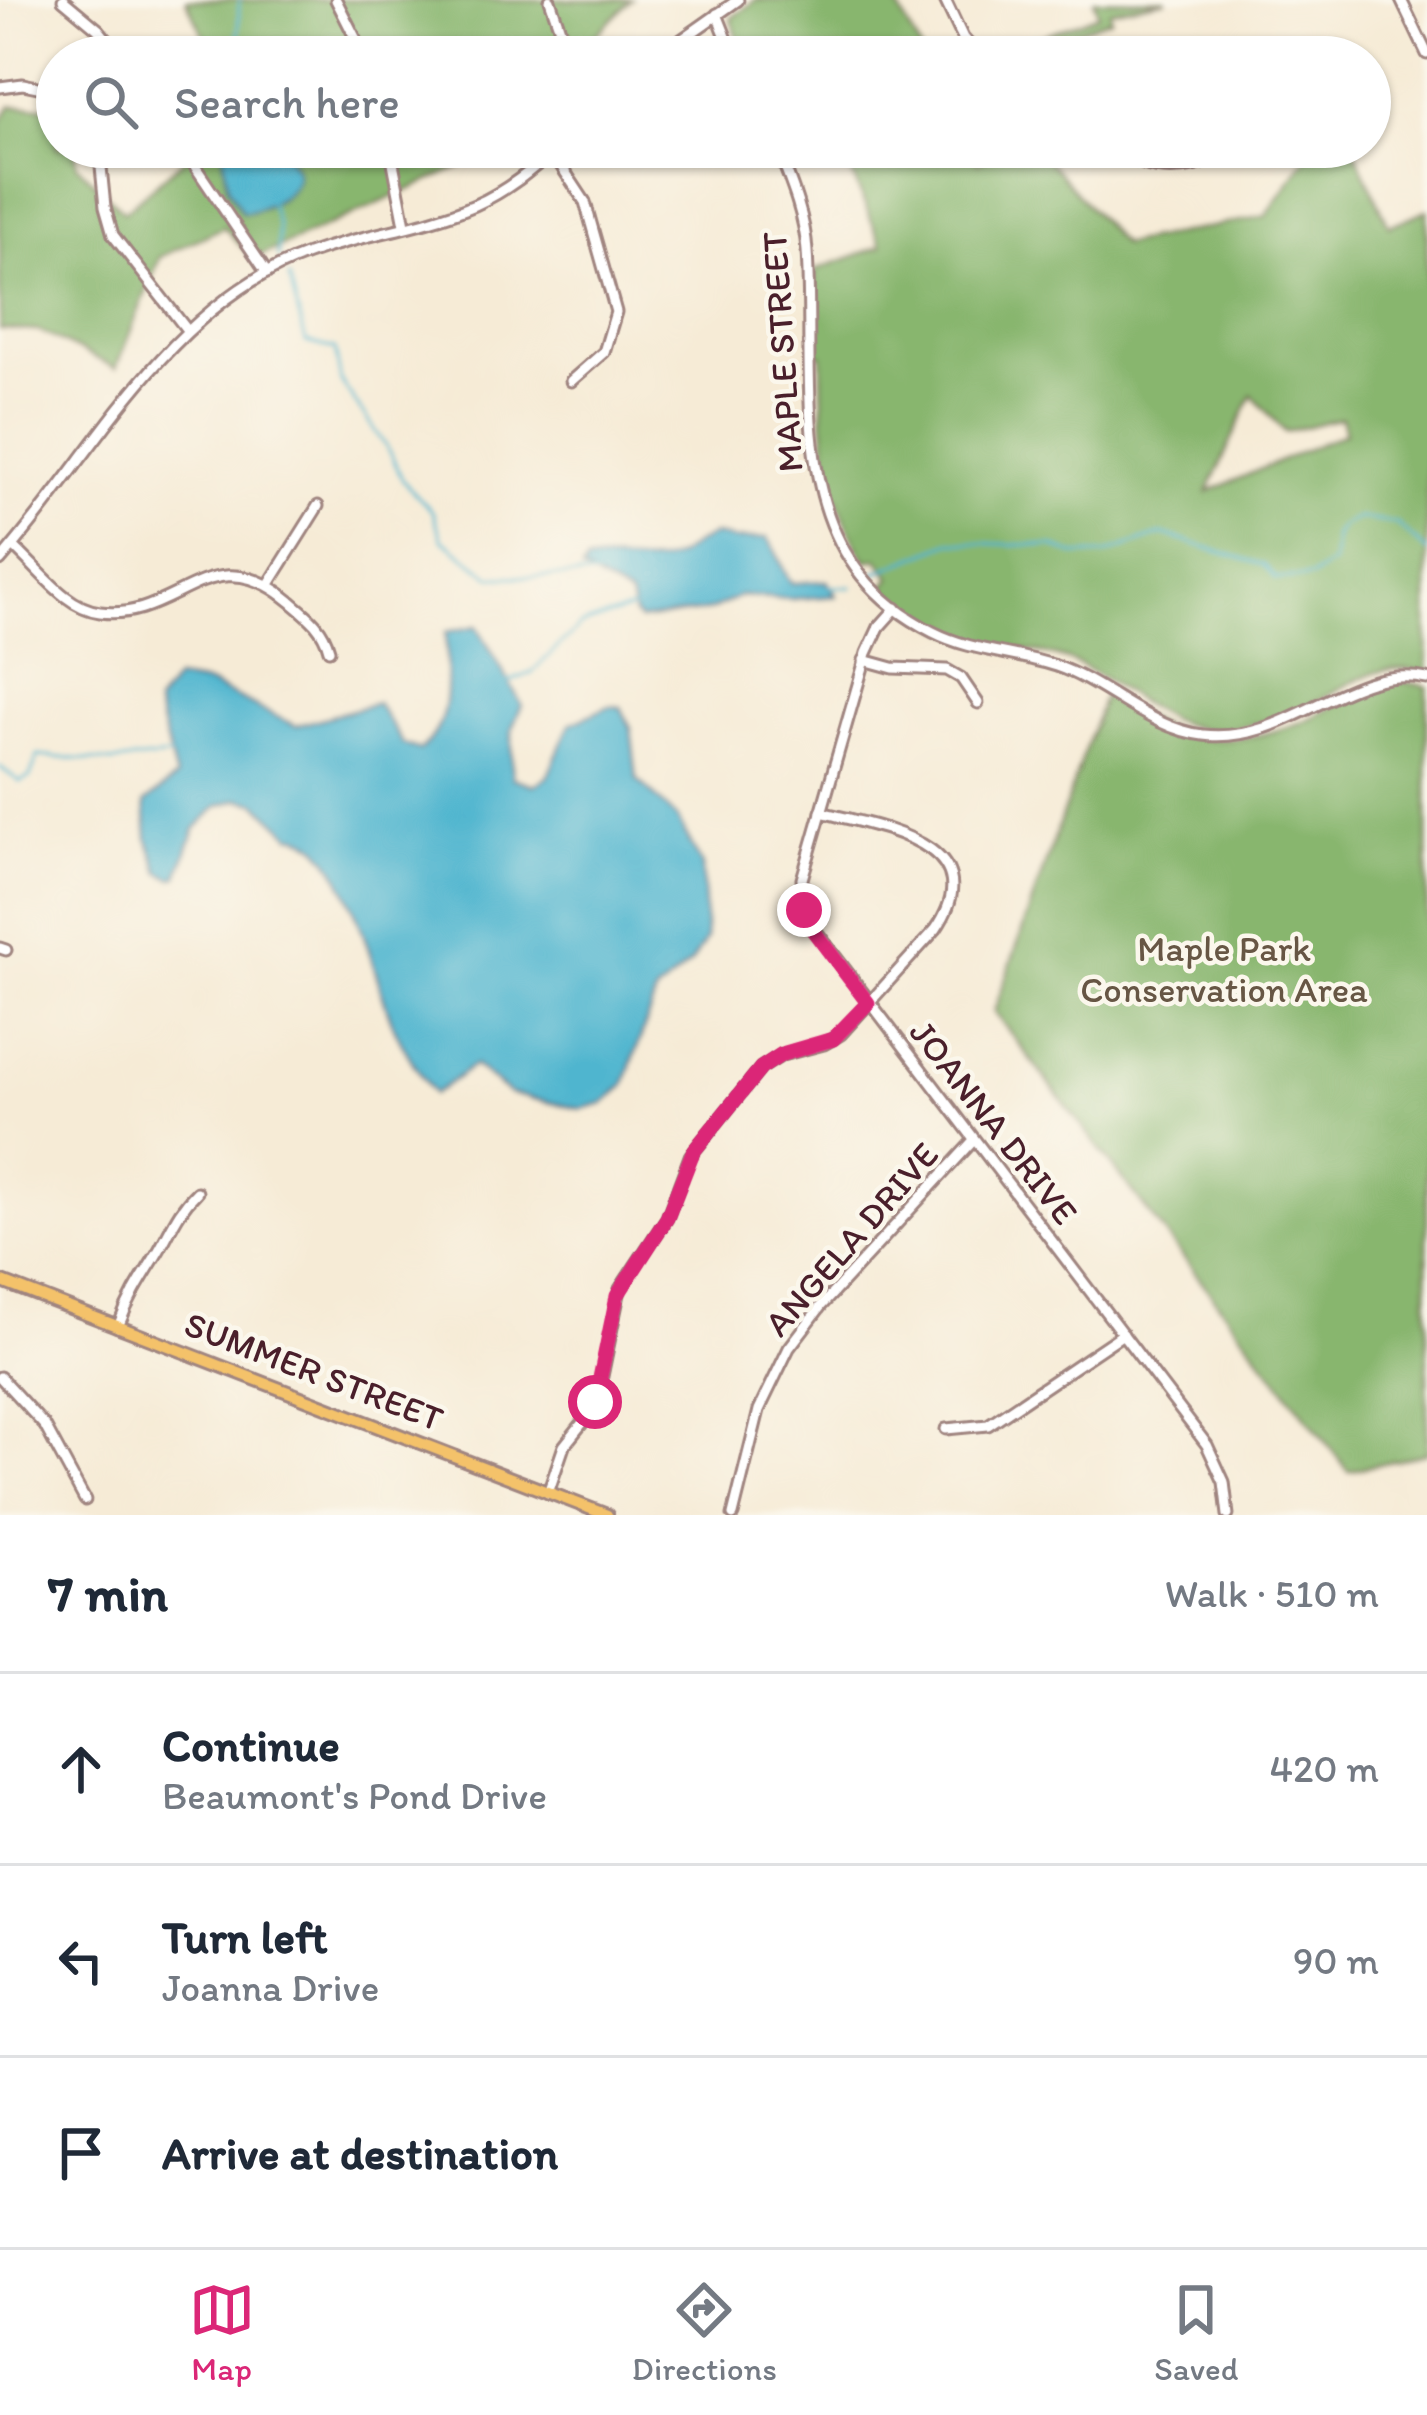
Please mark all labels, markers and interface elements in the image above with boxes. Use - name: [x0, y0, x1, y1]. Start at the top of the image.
- search box: [36, 36, 1391, 168]
- icon: search: [78, 69, 144, 135]
- text: Search here: [174, 75, 400, 129]
- street label: MAPLE STREET: [752, 230, 812, 474]
- route end: [777, 883, 831, 937]
- park label: Maple Park Conservation Area: [1080, 927, 1368, 1011]
- street label: JOANNA DRIVE: [901, 1011, 1087, 1233]
- street label: ANGELA DRIVE: [755, 1133, 947, 1345]
- street label: SUMMER STREET: [179, 1302, 449, 1440]
- route start: [568, 1375, 622, 1429]
- text: 7 min: [48, 1563, 168, 1624]
- text: Walk · 510 m: [1165, 1570, 1379, 1617]
- text: Continue: [162, 1718, 340, 1772]
- icon: ahead: [48, 1736, 114, 1802]
- text: 420 m: [1269, 1745, 1379, 1792]
- text: Beaumont's Pond Drive: [162, 1772, 547, 1819]
- text: Turn left: [162, 1910, 328, 1964]
- icon: left: [48, 1928, 114, 1994]
- text: 90 m: [1293, 1937, 1379, 1984]
- text: Joanna Drive: [162, 1964, 379, 2011]
- icon: arrive: [48, 2120, 114, 2186]
- text: Arrive at destination: [162, 2126, 558, 2180]
- tab: Map: [189, 2277, 255, 2388]
- tab: Directions: [632, 2277, 777, 2388]
- tab: Saved: [1154, 2277, 1238, 2388]

